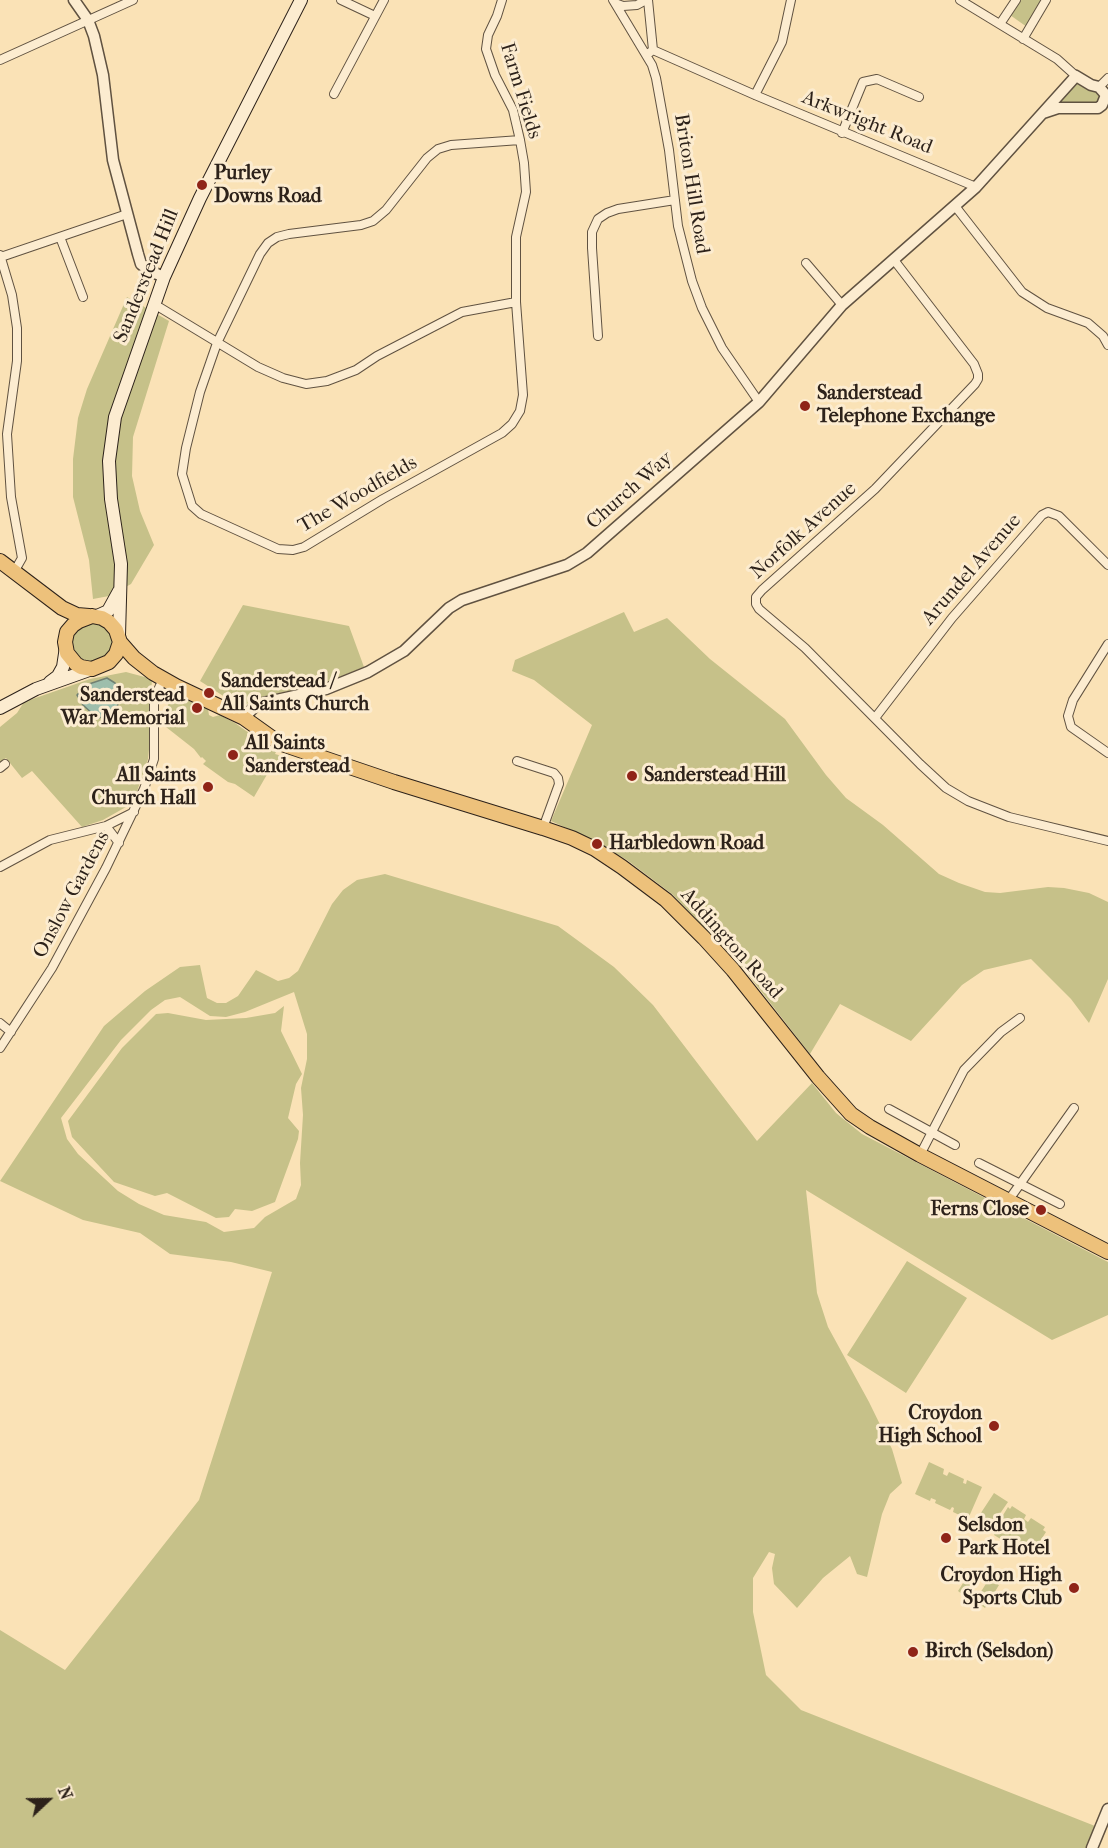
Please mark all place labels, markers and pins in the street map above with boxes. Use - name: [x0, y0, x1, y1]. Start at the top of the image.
- place label: Purley Downs Road: [214, 162, 322, 209]
- marker: Purley Downs Road: [195, 178, 209, 192]
- place label: Sanderstead Telephone Exchange: [817, 382, 995, 429]
- marker: Sanderstead Telephone Exchange: [798, 399, 812, 413]
- place label: Sanderstead / All Saints Church: [221, 670, 369, 717]
- place label: Sanderstead War Memorial: [61, 684, 185, 731]
- marker: Sanderstead / All Saints Church: [202, 686, 216, 700]
- marker: Sanderstead War Memorial: [190, 701, 204, 715]
- place label: All Saints Sanderstead: [245, 732, 350, 779]
- marker: All Saints Sanderstead: [226, 748, 240, 762]
- place label: All Saints Church Hall: [91, 764, 196, 811]
- place label: Sanderstead Hill: [644, 764, 786, 788]
- marker: Sanderstead Hill: [625, 769, 639, 783]
- marker: All Saints Church Hall: [201, 780, 215, 794]
- place label: Harbledown Road: [609, 832, 764, 856]
- marker: Harbledown Road: [590, 837, 604, 851]
- place label: Ferns Close: [930, 1198, 1029, 1222]
- marker: Ferns Close: [1034, 1203, 1048, 1217]
- place label: Croydon High School: [878, 1402, 982, 1449]
- marker: Croydon High School: [987, 1419, 1001, 1433]
- place label: Selsdon Park Hotel: [958, 1514, 1050, 1561]
- marker: Selsdon Park Hotel: [939, 1531, 953, 1545]
- place label: Croydon High Sports Club: [940, 1564, 1062, 1611]
- marker: Croydon High Sports Club: [1067, 1581, 1081, 1595]
- place label: Birch (Selsdon): [925, 1640, 1053, 1664]
- marker: Birch (Selsdon): [906, 1645, 920, 1659]

